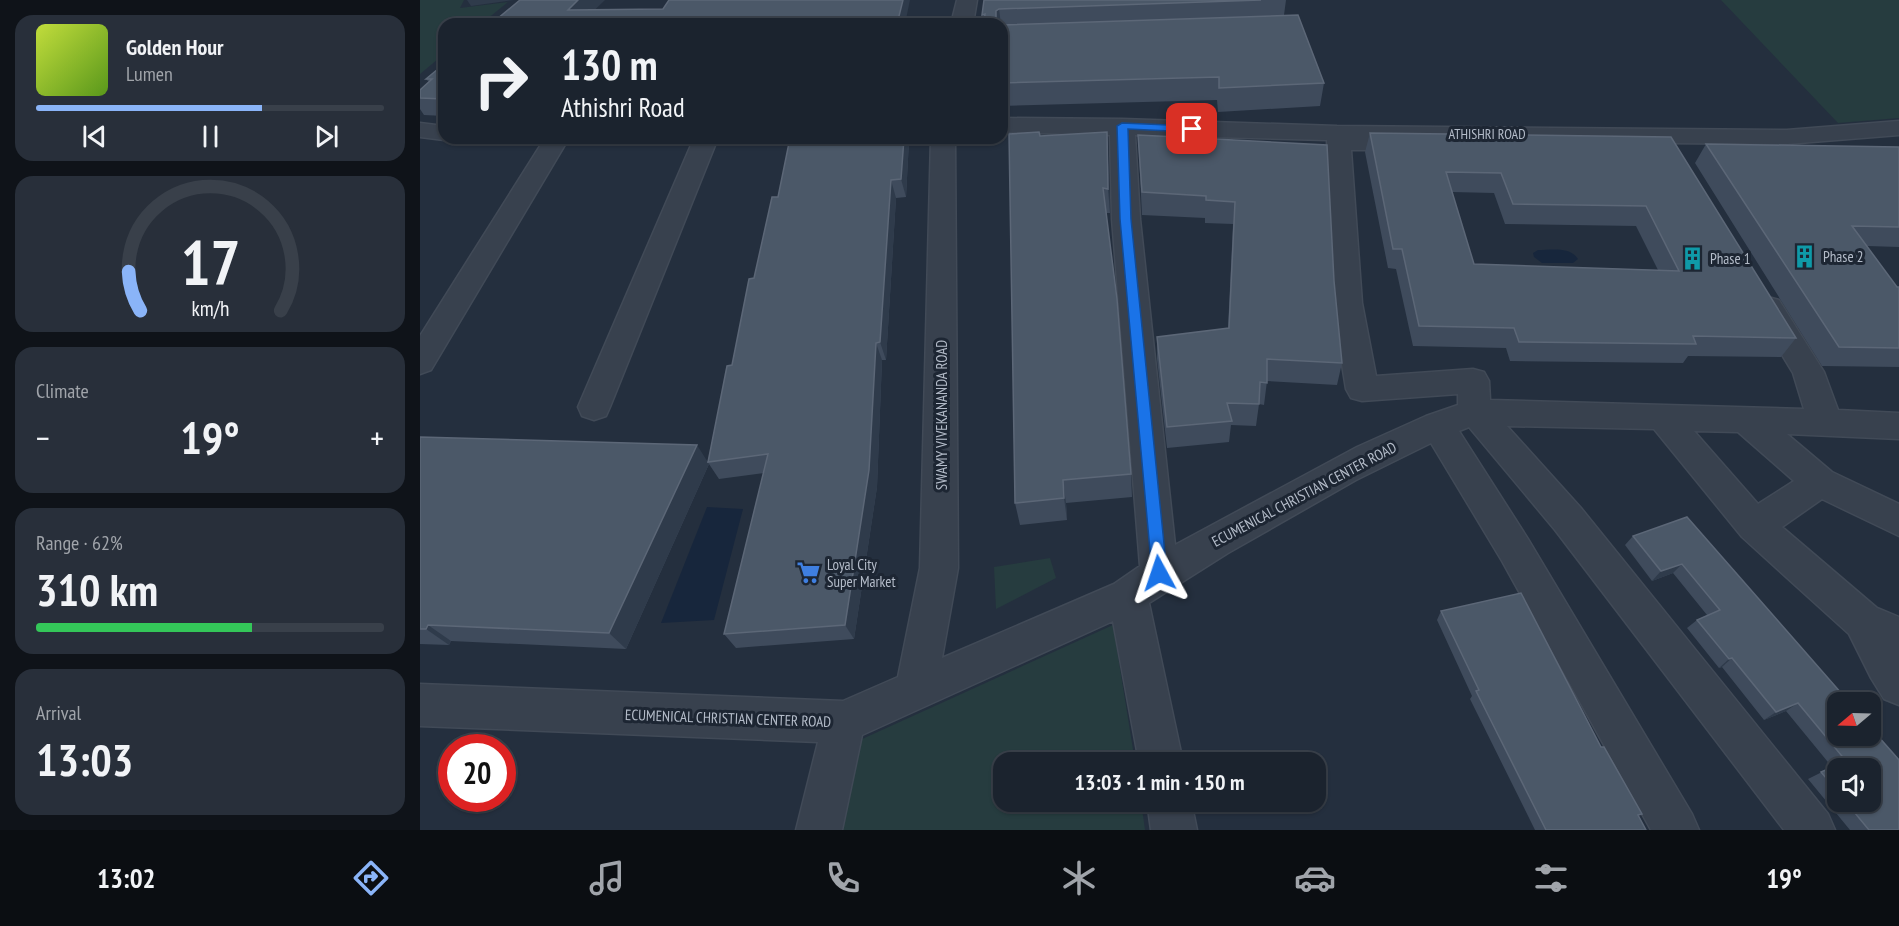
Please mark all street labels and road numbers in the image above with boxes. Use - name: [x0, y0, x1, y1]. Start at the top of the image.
- street label: ATHISHRI ROAD: [1448, 125, 1526, 143]
- street label: SWAMY VIVEKANANDA ROAD: [932, 340, 951, 490]
- street label: ECUMENICAL CHRISTIAN CENTER ROAD: [1208, 437, 1400, 551]
- street label: ECUMENICAL CHRISTIAN CENTER ROAD: [625, 705, 832, 731]

